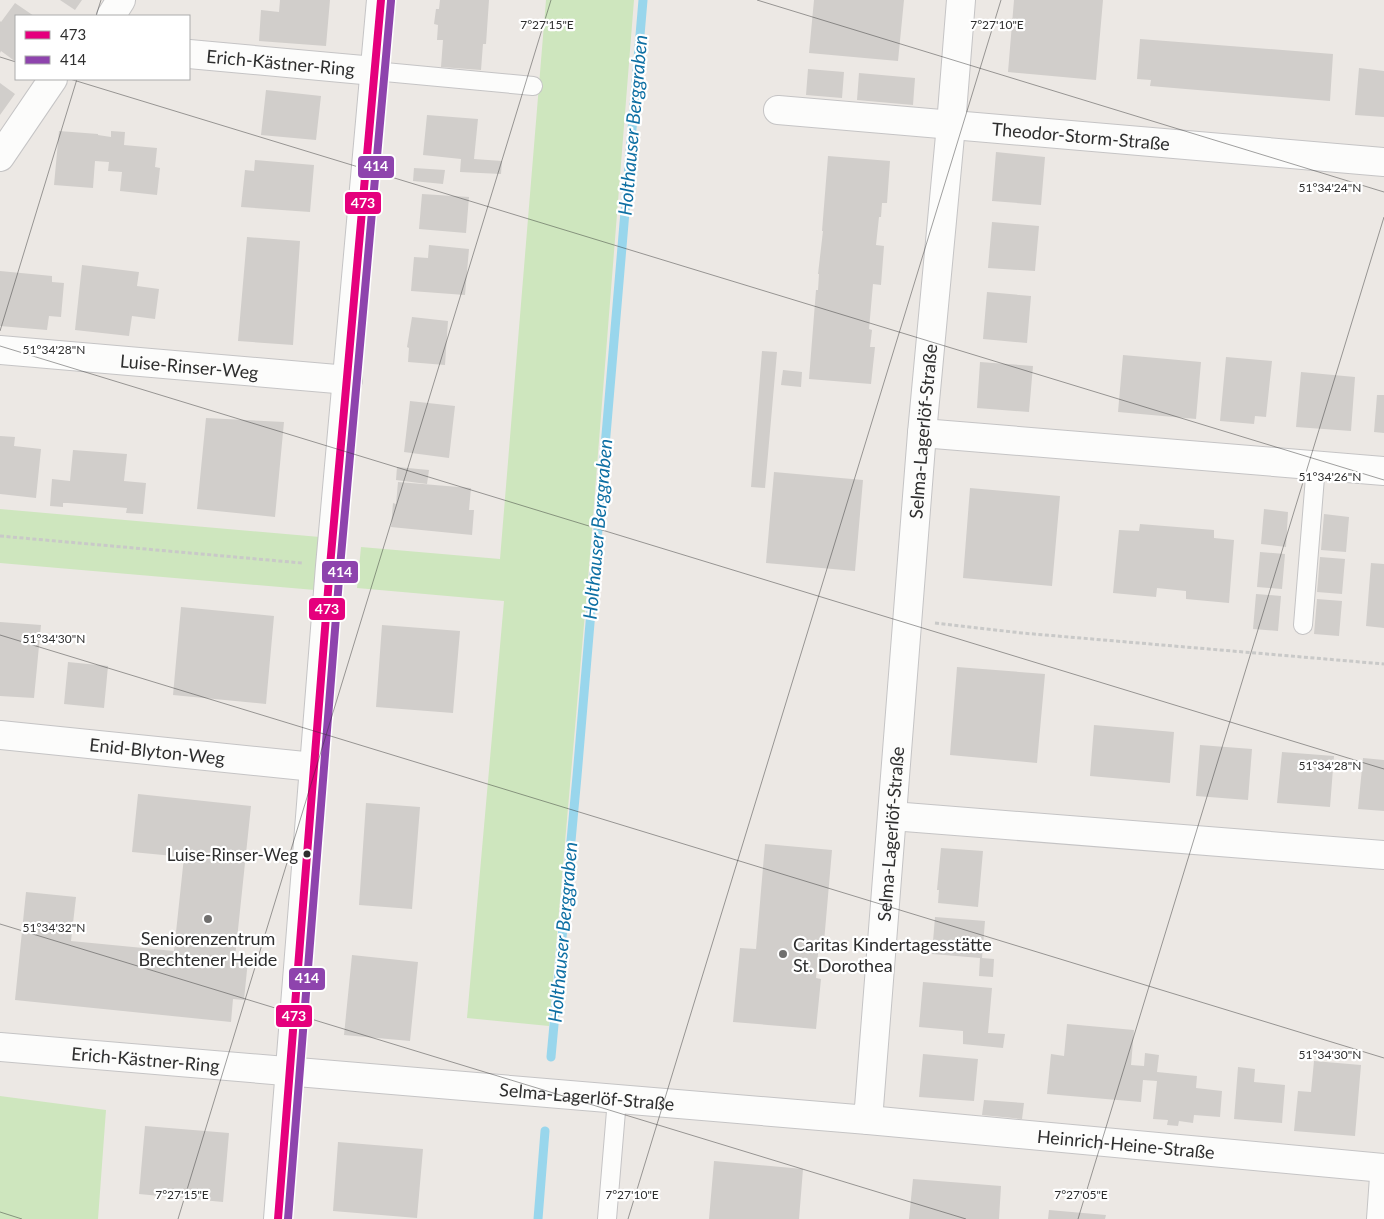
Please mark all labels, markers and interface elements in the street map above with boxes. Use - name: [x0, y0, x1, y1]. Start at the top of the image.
- legend: [15, 15, 190, 80]
- text: 7°27'15"E: [520, 17, 574, 32]
- text: 7°27'10"E: [970, 17, 1024, 32]
- text: 473: [60, 25, 86, 43]
- water label: Holthauser Berggraben: [613, 34, 651, 216]
- street label: Erich-Kästner-Ring: [206, 45, 356, 80]
- text: 414: [60, 50, 86, 68]
- street label: Theodor-Storm-Straße: [991, 117, 1171, 155]
- line badge: 414: [357, 155, 395, 179]
- text: 414: [364, 157, 388, 174]
- text: 51°34'24"N: [1299, 180, 1361, 195]
- line badge: 473: [344, 191, 382, 215]
- text: 473: [351, 194, 375, 211]
- text: 51°34'28"N: [23, 342, 85, 357]
- street label: Selma-Lagerlöf-Straße: [904, 343, 941, 520]
- street label: Luise-Rinser-Weg: [119, 349, 260, 383]
- water label: Holthauser Berggraben: [578, 438, 616, 620]
- text: 51°34'26"N: [1299, 469, 1361, 484]
- line badge: 414: [321, 560, 359, 584]
- text: 414: [328, 563, 352, 580]
- line badge: 473: [308, 597, 346, 621]
- text: 473: [315, 600, 339, 617]
- text: 51°34'30"N: [23, 631, 85, 646]
- street label: Enid-Blyton-Weg: [88, 733, 226, 769]
- street label: Selma-Lagerlöf-Straße: [873, 746, 908, 922]
- text: 51°34'28"N: [1299, 758, 1361, 773]
- water label: Holthauser Berggraben: [543, 841, 581, 1023]
- place label: Luise-Rinser-Weg: [167, 844, 298, 865]
- marker: Luise-Rinser-Weg: [302, 849, 312, 859]
- marker: Seniorenzentrum Brechtener Heide: [202, 913, 214, 925]
- text: 51°34'32"N: [23, 920, 85, 935]
- place label: Seniorenzentrum Brechtener Heide: [139, 927, 277, 970]
- place label: Caritas Kindertagesstätte St. Dorothea: [793, 933, 992, 976]
- marker: Caritas Kindertagesstätte St. Dorothea: [777, 948, 789, 960]
- line badge: 414: [288, 967, 326, 991]
- text: 414: [295, 969, 319, 986]
- line badge: 473: [275, 1004, 313, 1028]
- text: 473: [282, 1007, 306, 1024]
- street label: Erich-Kästner-Ring: [70, 1042, 221, 1076]
- text: 51°34'30"N: [1299, 1047, 1361, 1062]
- street label: Selma-Lagerlöf-Straße: [499, 1078, 675, 1115]
- street label: Heinrich-Heine-Straße: [1036, 1125, 1216, 1163]
- text: 7°27'15"E: [155, 1187, 209, 1202]
- text: 7°27'10"E: [605, 1187, 659, 1202]
- text: 7°27'05"E: [1054, 1187, 1108, 1202]

